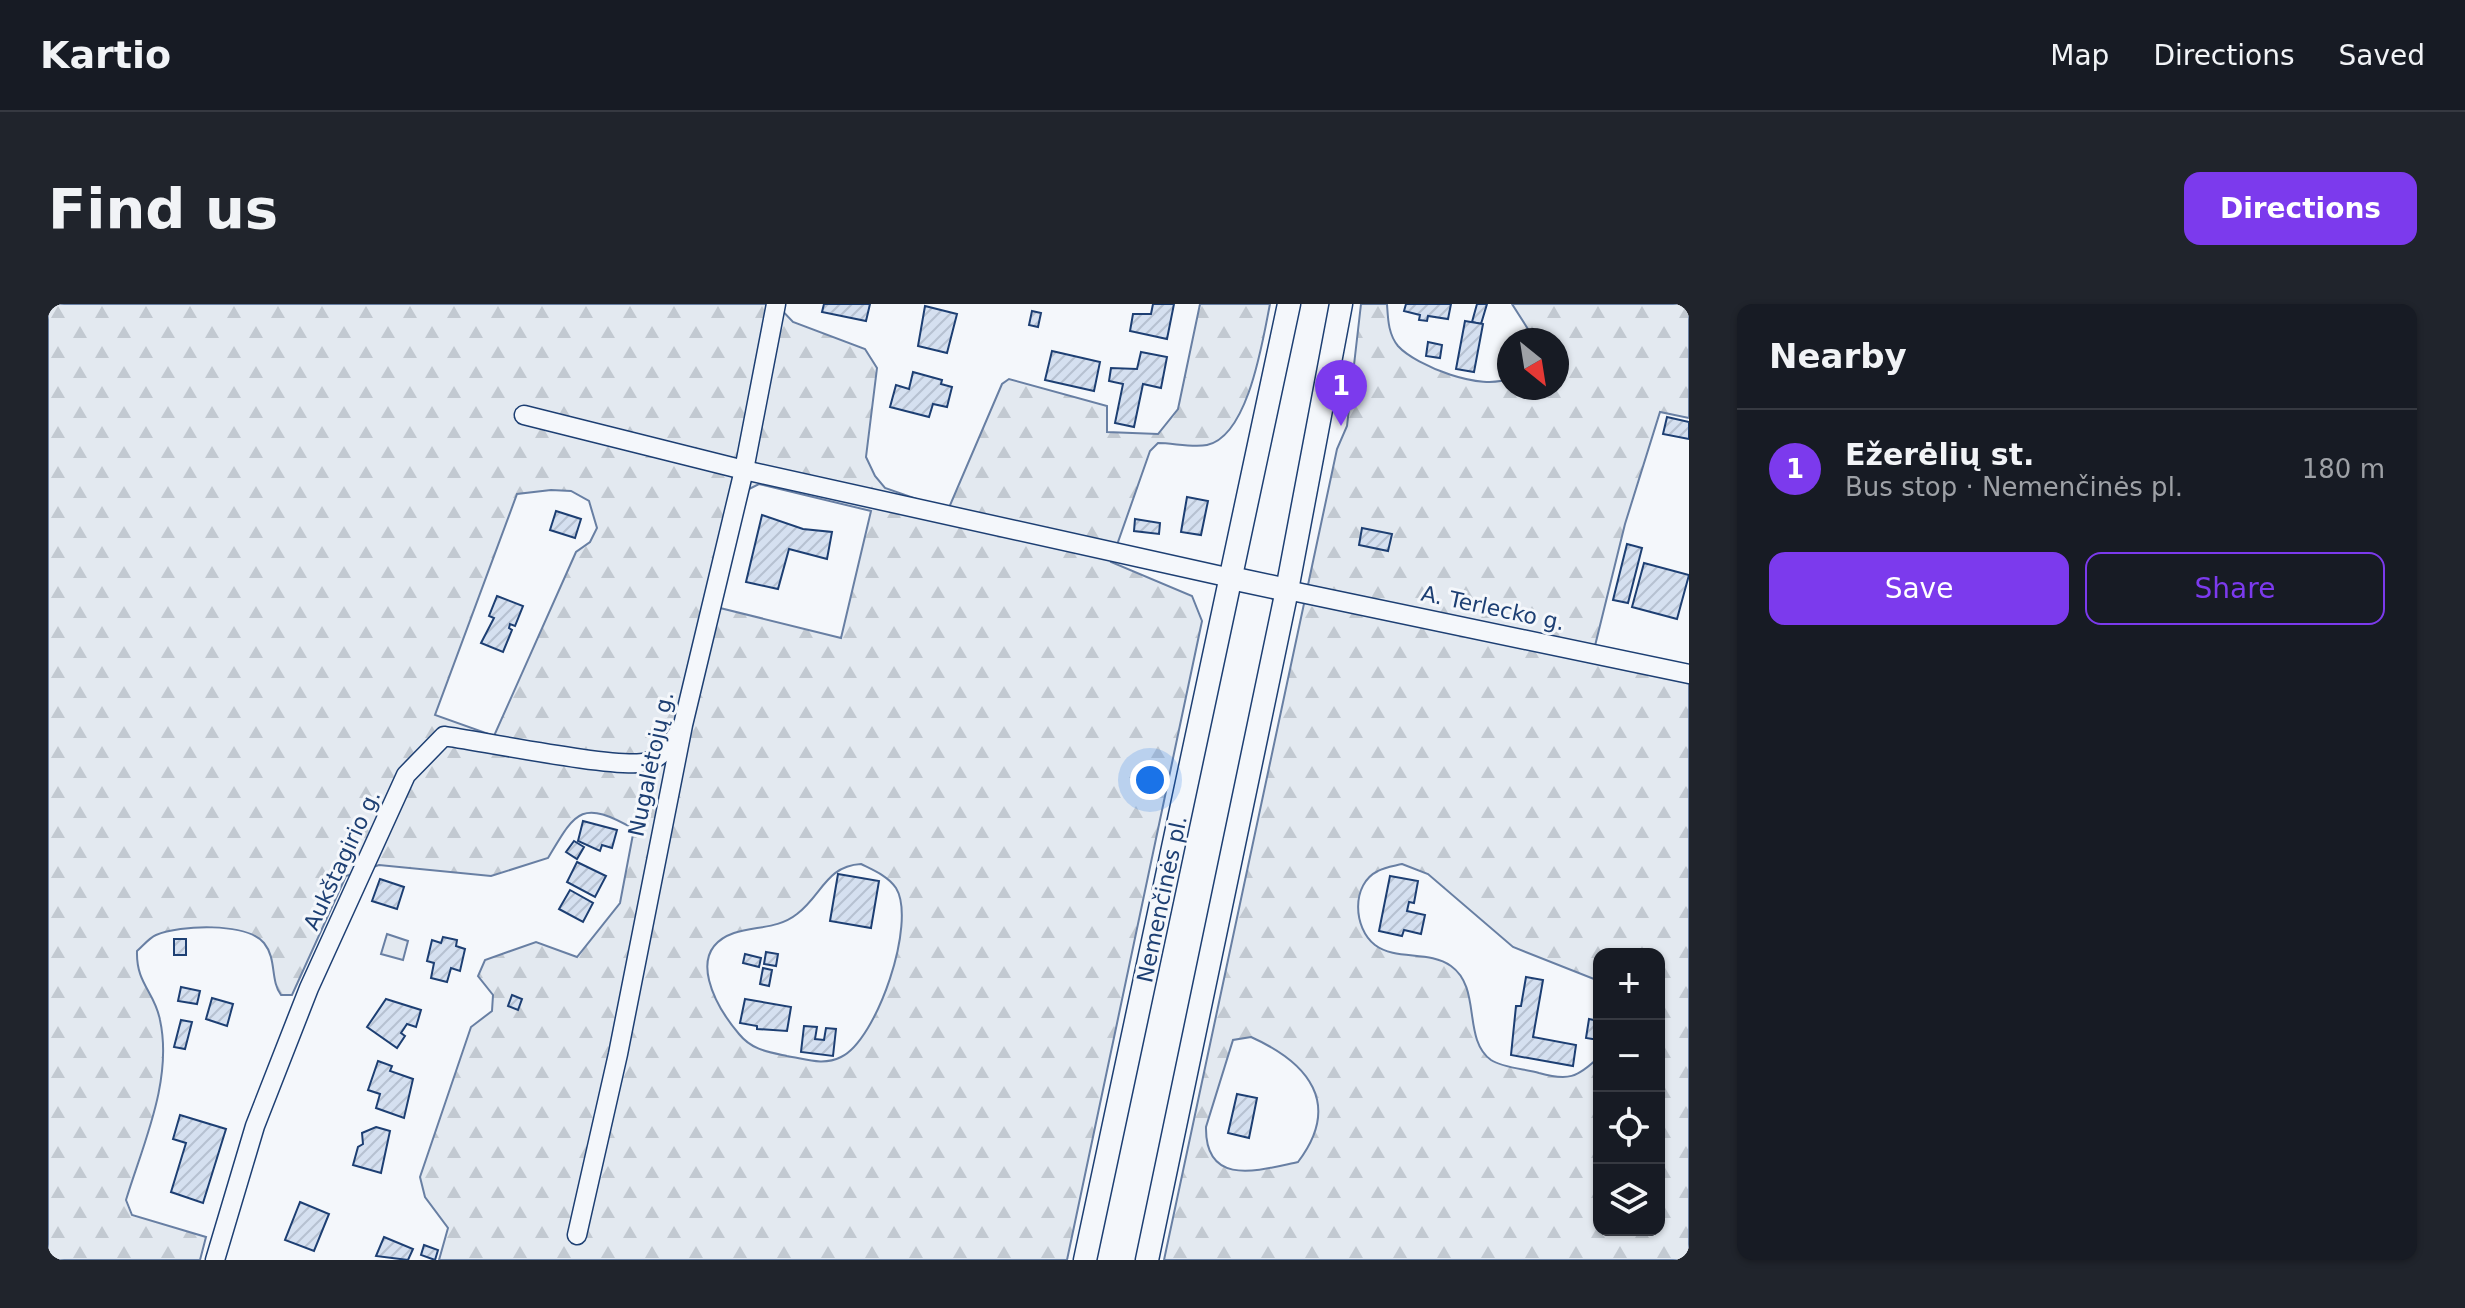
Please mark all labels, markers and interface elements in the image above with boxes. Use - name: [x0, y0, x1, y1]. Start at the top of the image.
- text: Kartio: [40, 33, 171, 77]
- text: Map: [2050, 39, 2109, 72]
- text: Directions: [2153, 39, 2294, 72]
- text: Saved: [2338, 39, 2425, 72]
- button: Directions: [2184, 172, 2417, 245]
- text: Find us: [48, 176, 278, 241]
- north arrow: [1497, 328, 1569, 400]
- text: Nearby: [1769, 336, 1907, 376]
- pin: 1: [1315, 360, 1367, 426]
- text: Ežerėlių st.: [1845, 437, 2034, 472]
- text: 1: [1786, 454, 1804, 484]
- text: 180 m: [2302, 454, 2385, 484]
- text: Bus stop · Nemenčinės pl.: [1845, 472, 2183, 502]
- button: Save: [1769, 552, 2069, 625]
- button: Share: [2085, 552, 2385, 625]
- street label: A. Terlecko g.: [1419, 581, 1567, 635]
- street label: Nugalėtojų g.: [623, 689, 679, 839]
- your location: [1130, 760, 1170, 800]
- street label: Aukštagirio g.: [299, 786, 385, 934]
- street label: Nemenčinės pl.: [1132, 813, 1192, 985]
- map controls: [1593, 948, 1665, 1236]
- button: +: [1593, 948, 1665, 1020]
- button: −: [1593, 1020, 1665, 1092]
- button: locate: [1593, 1092, 1665, 1164]
- button: layers: [1593, 1164, 1665, 1236]

